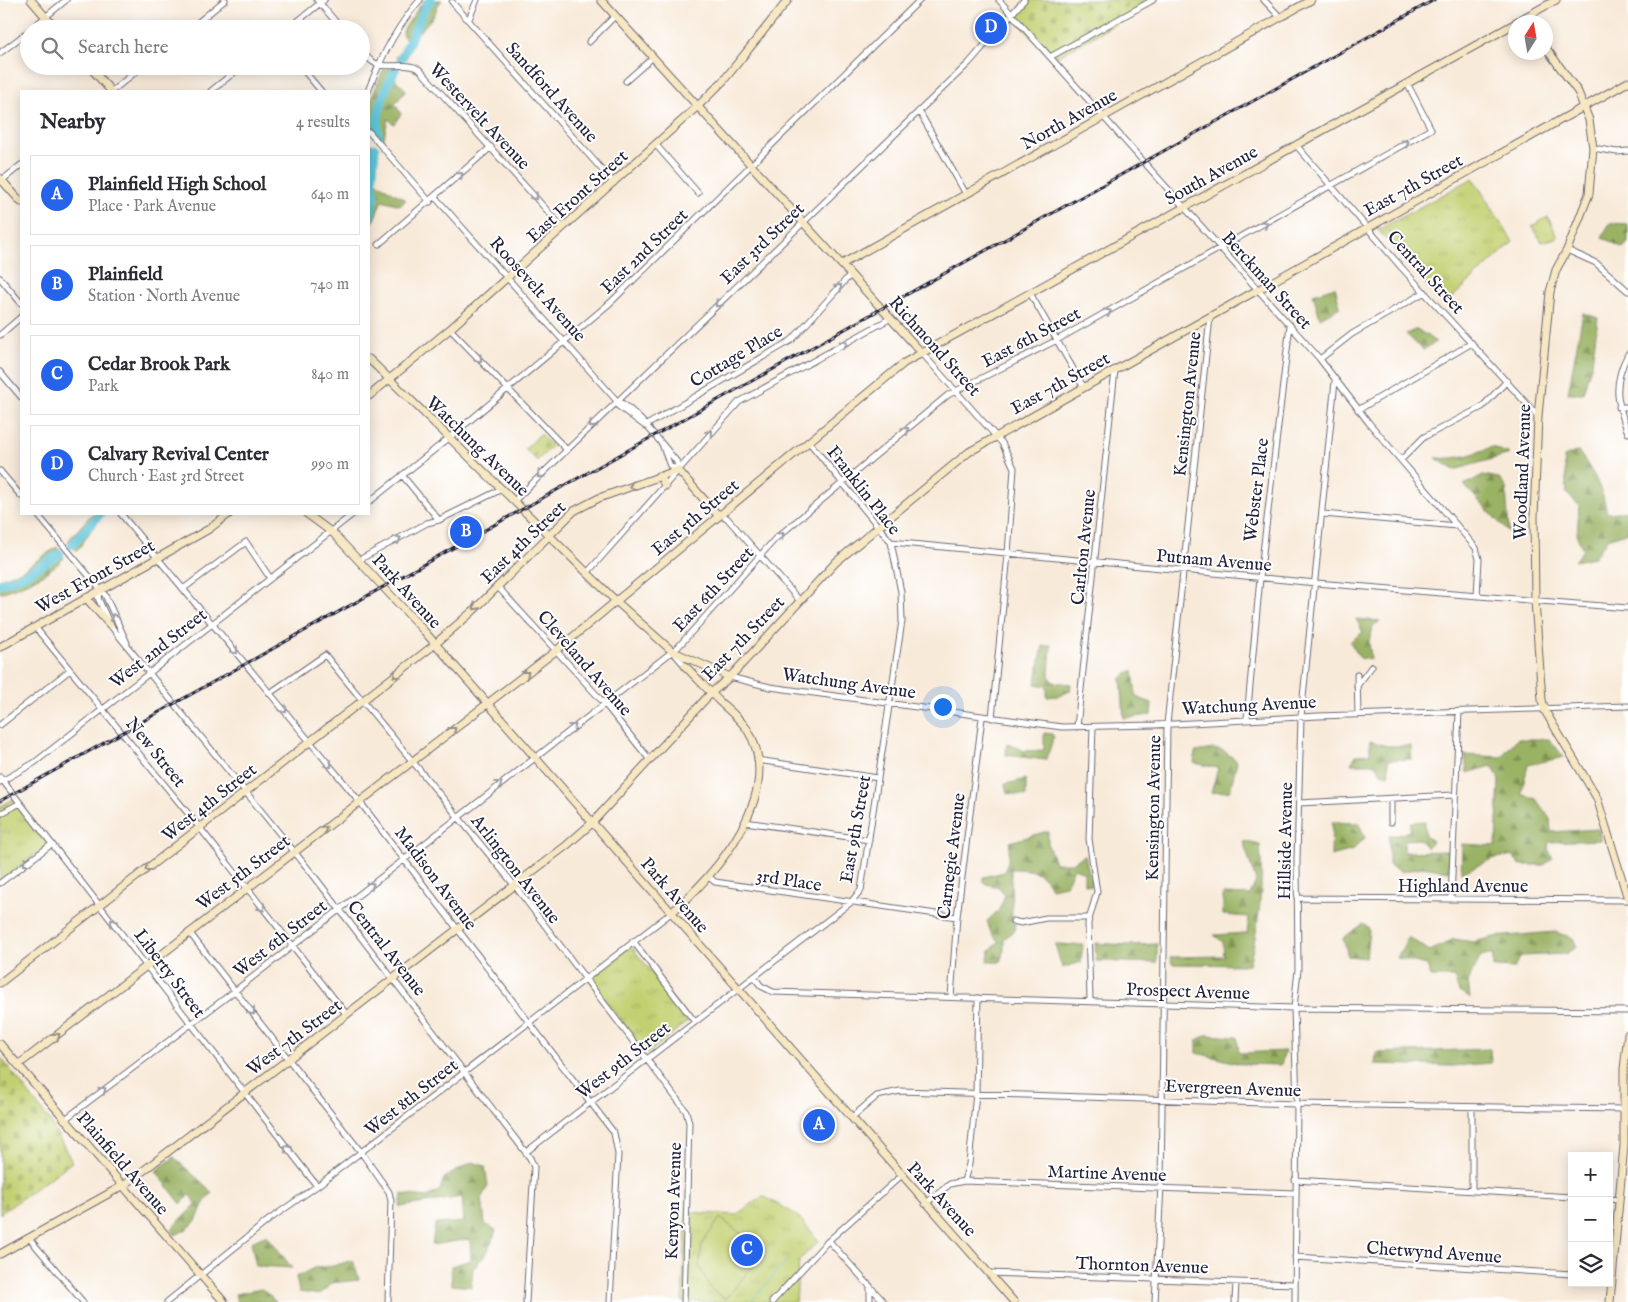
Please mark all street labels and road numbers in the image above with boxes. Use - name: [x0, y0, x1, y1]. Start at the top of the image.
- street label: Sandford Avenue: [500, 38, 602, 148]
- street label: Westervelt Avenue: [423, 59, 534, 175]
- street label: North Avenue: [1018, 85, 1122, 156]
- street label: South Avenue: [1161, 141, 1262, 211]
- street label: East Front Street: [523, 146, 633, 249]
- street label: East 7th Street: [1360, 150, 1467, 223]
- street label: East 3rd Street: [716, 198, 810, 290]
- street label: East 2nd Street: [596, 205, 694, 300]
- street label: Central Street: [1381, 226, 1468, 320]
- street label: Berckman Street: [1216, 227, 1316, 335]
- street label: Roosevelt Avenue: [484, 233, 590, 347]
- street label: Richmond Street: [883, 292, 985, 402]
- street label: East 6th Street: [978, 303, 1085, 374]
- street label: Cottage Place: [686, 321, 787, 394]
- street label: Kensington Avenue: [1169, 330, 1208, 478]
- street label: East 7th Street: [1007, 348, 1114, 421]
- street label: Watchung Avenue: [420, 392, 533, 502]
- street label: Woodland Avenue: [1510, 404, 1537, 540]
- street label: Webster Place: [1240, 437, 1275, 543]
- street label: Franklin Place: [821, 442, 905, 540]
- street label: East 5th Street: [647, 475, 745, 562]
- street label: Carlton Avenue: [1067, 488, 1102, 606]
- street label: East 4th Street: [477, 497, 572, 590]
- street label: West Front Street: [32, 535, 159, 620]
- street label: East 6th Street: [669, 542, 760, 638]
- street label: Putnam Avenue: [1155, 545, 1273, 578]
- street label: Park Avenue: [366, 550, 446, 634]
- street label: East 7th Street: [698, 592, 790, 686]
- street label: West 2nd Street: [106, 604, 212, 694]
- street label: Cleveland Avenue: [532, 606, 636, 722]
- street label: Watchung Avenue: [780, 664, 917, 705]
- street label: Watchung Avenue: [1181, 691, 1317, 722]
- street label: New Street: [120, 713, 190, 793]
- street label: Kensington Avenue: [1142, 735, 1167, 881]
- street label: West 4th Street: [158, 759, 262, 847]
- street label: East 9th Street: [836, 774, 877, 885]
- street label: Hillside Avenue: [1274, 782, 1299, 900]
- street label: Carnegie Avenue: [933, 792, 972, 921]
- street label: Arlington Avenue: [464, 810, 565, 929]
- street label: Madison Avenue: [388, 823, 481, 935]
- street label: West 5th Street: [192, 830, 296, 916]
- street label: Park Avenue: [635, 853, 713, 939]
- street label: 3rd Place: [754, 865, 823, 898]
- street label: Highland Avenue: [1398, 876, 1528, 899]
- street label: West 6th Street: [229, 895, 333, 983]
- street label: Central Avenue: [341, 896, 430, 1001]
- street label: Liberty Street: [128, 925, 210, 1023]
- street label: Prospect Avenue: [1126, 979, 1250, 1006]
- street label: West 7th Street: [243, 995, 347, 1082]
- street label: West 9th Street: [572, 1017, 676, 1105]
- street label: West 8th Street: [361, 1055, 463, 1142]
- street label: Evergreen Avenue: [1164, 1076, 1302, 1103]
- street label: Plainfield Avenue: [71, 1108, 173, 1220]
- street label: Kenyon Avenue: [661, 1142, 688, 1260]
- street label: Park Avenue: [901, 1158, 981, 1242]
- street label: Martine Avenue: [1047, 1161, 1167, 1188]
- street label: Chetwynd Avenue: [1365, 1237, 1502, 1270]
- street label: Thornton Avenue: [1075, 1253, 1209, 1280]

